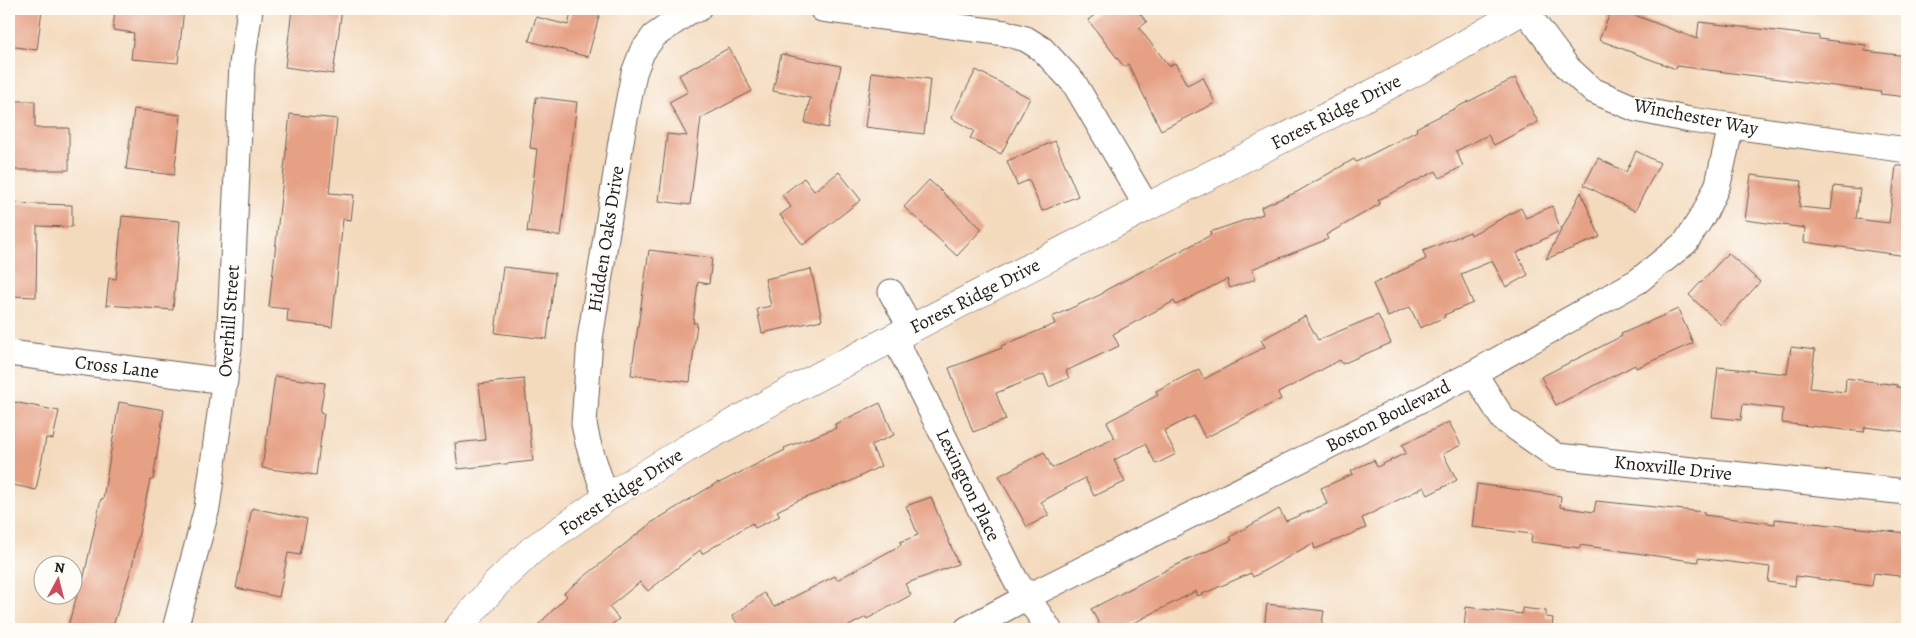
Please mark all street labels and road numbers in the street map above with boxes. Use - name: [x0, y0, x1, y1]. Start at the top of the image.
- street label: Forest Ridge Drive: [1266, 68, 1406, 156]
- street label: Winchester Way: [1631, 92, 1761, 142]
- street label: Hidden Oaks Drive: [582, 164, 630, 314]
- street label: Forest Ridge Drive: [905, 252, 1045, 340]
- street label: Overhill Street: [212, 264, 246, 378]
- street label: Cross Lane: [73, 349, 161, 385]
- street label: Boston Boulevard: [1321, 373, 1455, 459]
- street label: Lexington Place: [930, 424, 1006, 546]
- street label: Forest Ridge Drive: [554, 442, 688, 542]
- street label: Knoxville Drive: [1613, 449, 1733, 487]

